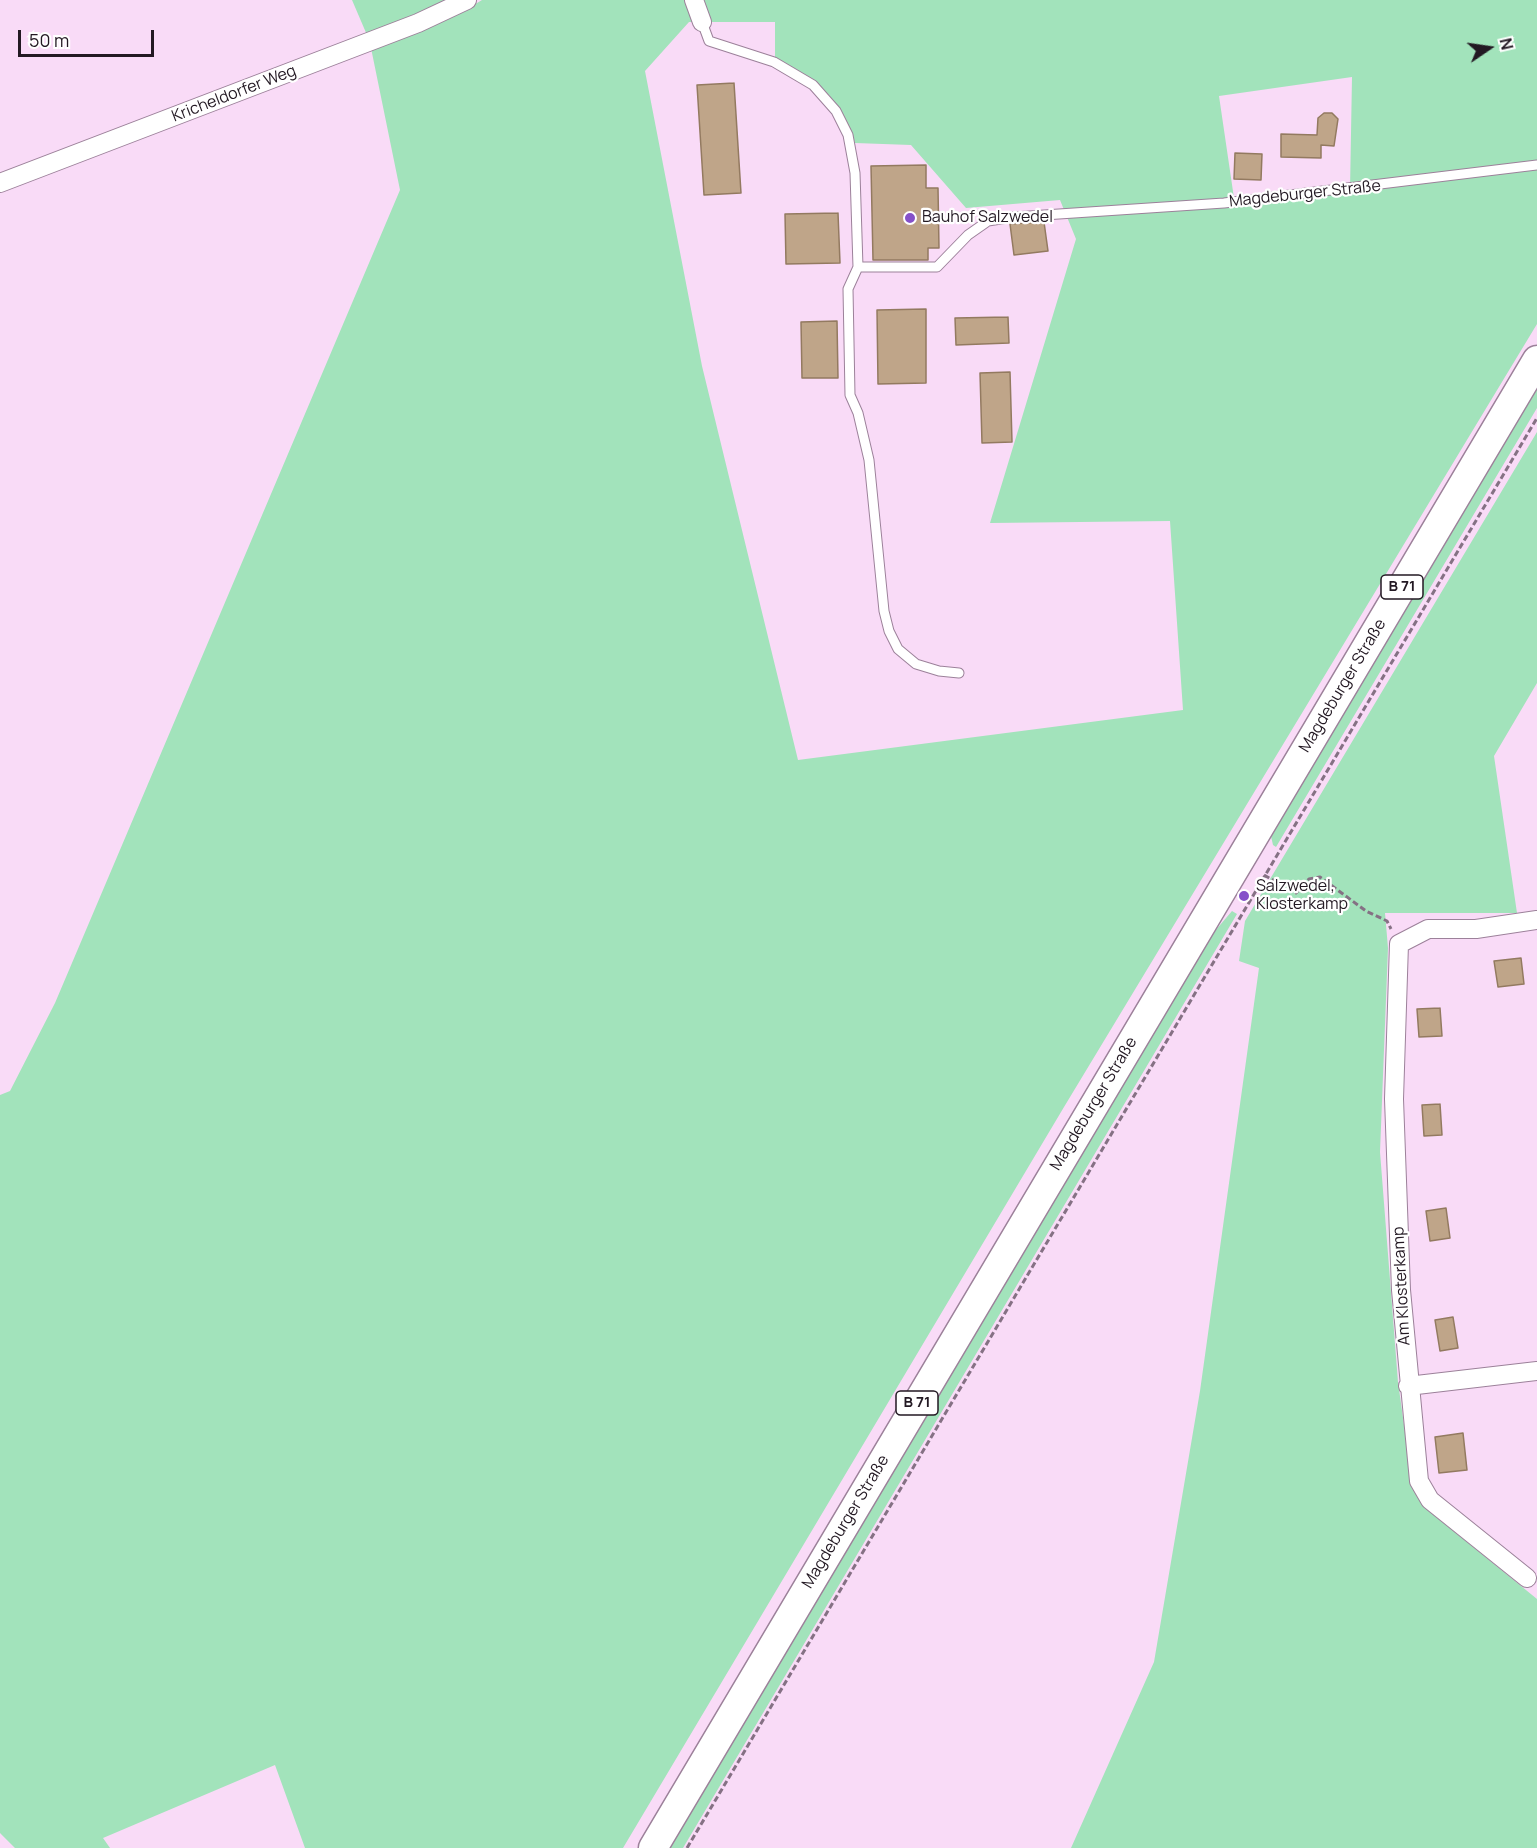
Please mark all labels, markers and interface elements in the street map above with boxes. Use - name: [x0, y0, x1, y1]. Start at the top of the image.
- scale bar: [21, 18, 158, 56]
- north arrow: [1459, 18, 1519, 78]
- text: 50 m: [29, 28, 69, 52]
- text: N: [1495, 36, 1519, 52]
- street label: Kricheldorfer Weg: [169, 61, 299, 127]
- street label: Magdeburger Straße: [1228, 176, 1382, 212]
- place label: Bauhof Salzwedel: [922, 208, 1053, 228]
- marker: Bauhof Salzwedel: [903, 211, 917, 225]
- road number: B 71: [1381, 575, 1423, 599]
- street label: Magdeburger Straße: [1296, 616, 1390, 756]
- place label: Salzwedel, Klosterkamp: [1256, 877, 1348, 915]
- marker: Salzwedel, Klosterkamp: [1237, 889, 1251, 903]
- street label: Magdeburger Straße: [1047, 1034, 1141, 1174]
- street label: Am Klosterkamp: [1389, 1226, 1415, 1346]
- road number: B 71: [896, 1391, 938, 1415]
- street label: Magdeburger Straße: [799, 1452, 893, 1592]

